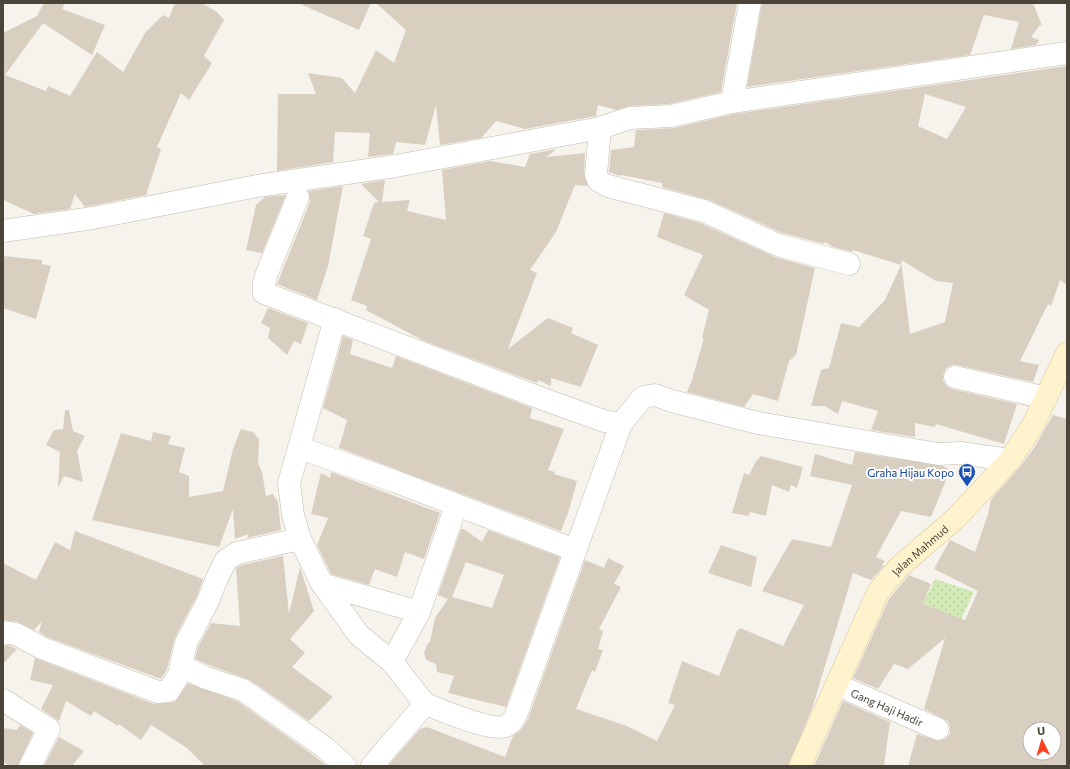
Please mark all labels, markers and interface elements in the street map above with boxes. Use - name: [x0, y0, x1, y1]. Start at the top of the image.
- bus stop icon: Graha Hijau Kopo: [957, 462, 977, 487]
- place label: Graha Hijau Kopo: [867, 466, 954, 479]
- street label: Jalan Mahmud: [888, 522, 950, 578]
- street label: Gang Haji Hadir: [849, 686, 926, 729]
- north arrow: [1022, 721, 1062, 761]
- text: U: [1037, 724, 1046, 737]

